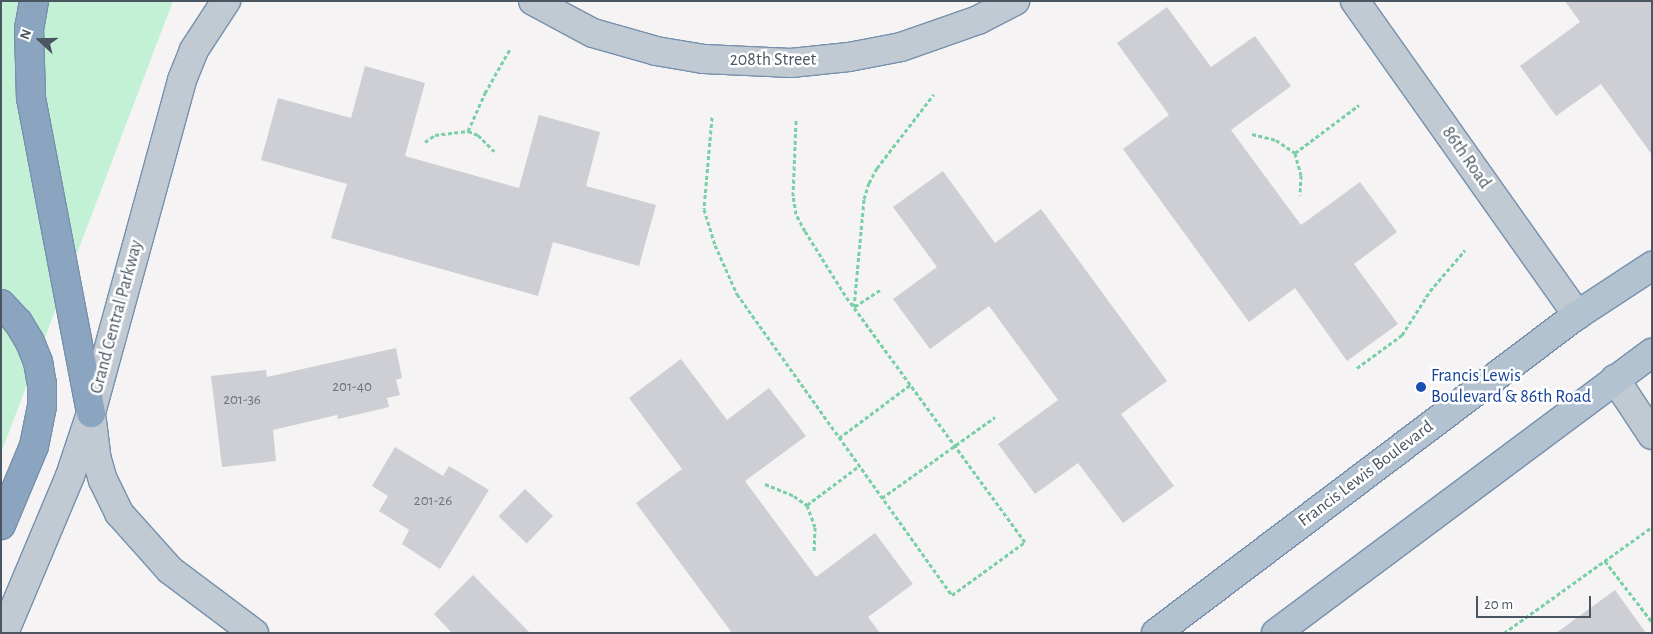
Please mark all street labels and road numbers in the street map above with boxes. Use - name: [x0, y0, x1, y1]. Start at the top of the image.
- street label: 208th Street: [730, 49, 816, 71]
- street label: 86th Road: [1437, 123, 1495, 193]
- street label: Grand Central Parkway: [86, 238, 148, 396]
- street label: Francis Lewis Boulevard: [1294, 416, 1438, 532]

